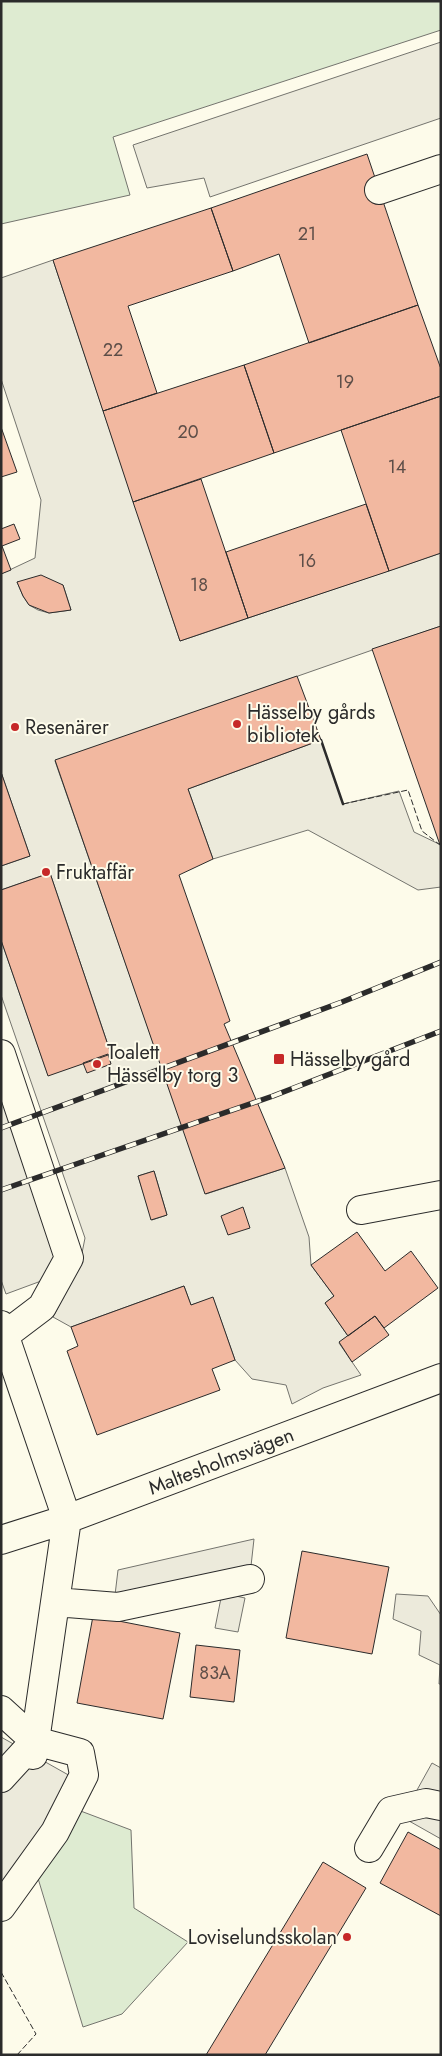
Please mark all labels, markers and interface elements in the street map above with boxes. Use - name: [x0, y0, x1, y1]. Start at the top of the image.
- house number: 21: [298, 221, 316, 247]
- house number: 22: [103, 337, 123, 363]
- house number: 19: [336, 369, 354, 395]
- house number: 20: [177, 419, 199, 445]
- house number: 14: [388, 454, 406, 480]
- house number: 16: [298, 548, 316, 574]
- house number: 18: [190, 572, 208, 598]
- place label: Hässelby gårds bibliotek: [247, 698, 375, 750]
- place label: Resenärer: [25, 713, 109, 742]
- marker: Hässelby gårds bibliotek: [231, 718, 243, 730]
- marker: Resenärer: [9, 721, 21, 733]
- place label: Fruktaffär: [56, 858, 134, 887]
- marker: Fruktaffär: [40, 866, 52, 878]
- place label: Toalett Hässelby torg 3: [107, 1038, 239, 1090]
- place label: Hässelby gård: [290, 1045, 410, 1074]
- marker: Hässelby gård: [272, 1052, 286, 1066]
- marker: Toalett Hässelby torg 3: [91, 1058, 103, 1070]
- street label: Maltesholmsvägen: [144, 1420, 298, 1503]
- house number: 83A: [199, 1660, 231, 1686]
- place label: Loviselundsskolan: [188, 1923, 337, 1952]
- marker: Loviselundsskolan: [341, 1931, 353, 1943]

